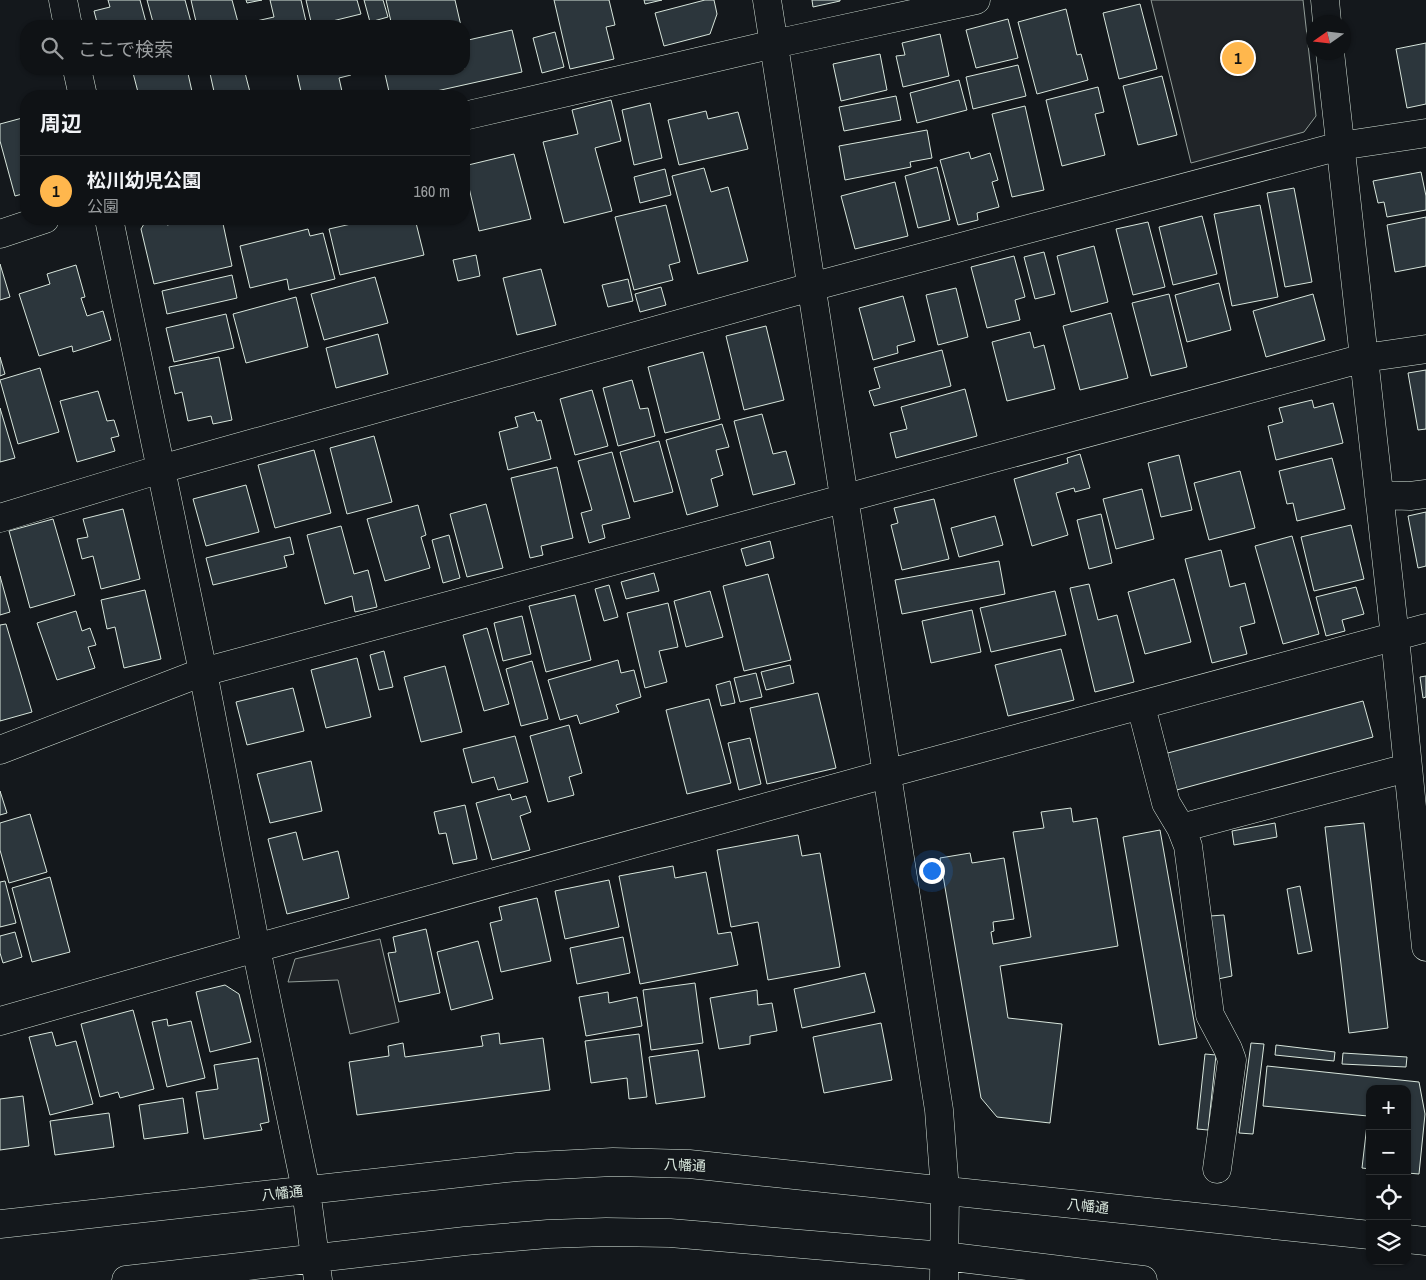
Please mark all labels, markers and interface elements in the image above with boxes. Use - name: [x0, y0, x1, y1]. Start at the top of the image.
- north arrow: [1306, 15, 1351, 60]
- search box: [20, 20, 470, 75]
- icon: search: [38, 34, 66, 62]
- text: ここで検索: [78, 36, 173, 62]
- pin: 1: [1222, 39, 1254, 77]
- text: 周辺: [40, 109, 82, 138]
- text: 松川幼児公園: [87, 167, 201, 193]
- text: 1: [52, 180, 60, 202]
- text: 160 m: [414, 180, 450, 202]
- text: 公園: [87, 195, 119, 217]
- your location: [919, 858, 945, 884]
- map controls: [1366, 1085, 1411, 1265]
- button: +: [1366, 1085, 1411, 1130]
- button: −: [1366, 1130, 1411, 1175]
- street label: 八幡通: [664, 1155, 706, 1175]
- button: locate: [1366, 1175, 1411, 1220]
- street label: 八幡通: [260, 1182, 304, 1204]
- street label: 八幡通: [1066, 1195, 1110, 1217]
- button: layers: [1366, 1220, 1411, 1265]

